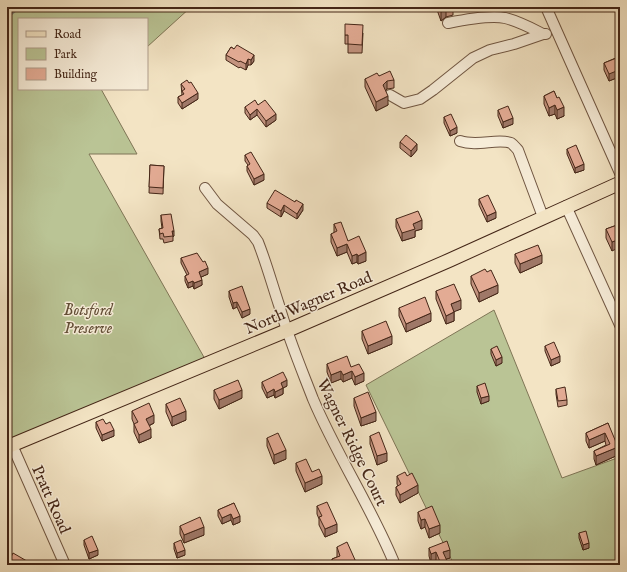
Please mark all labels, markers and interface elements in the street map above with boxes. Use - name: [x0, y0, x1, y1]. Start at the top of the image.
- legend: [18, 18, 148, 90]
- text: Road: [54, 27, 82, 42]
- text: Park: [54, 47, 77, 62]
- text: Building: [54, 67, 98, 82]
- street label: North Wagner Road: [242, 268, 376, 340]
- park label: Botsford Preserve: [63, 301, 114, 339]
- street label: Wagner Ridge Court: [312, 376, 391, 510]
- street label: Pratt Road: [26, 463, 74, 538]

